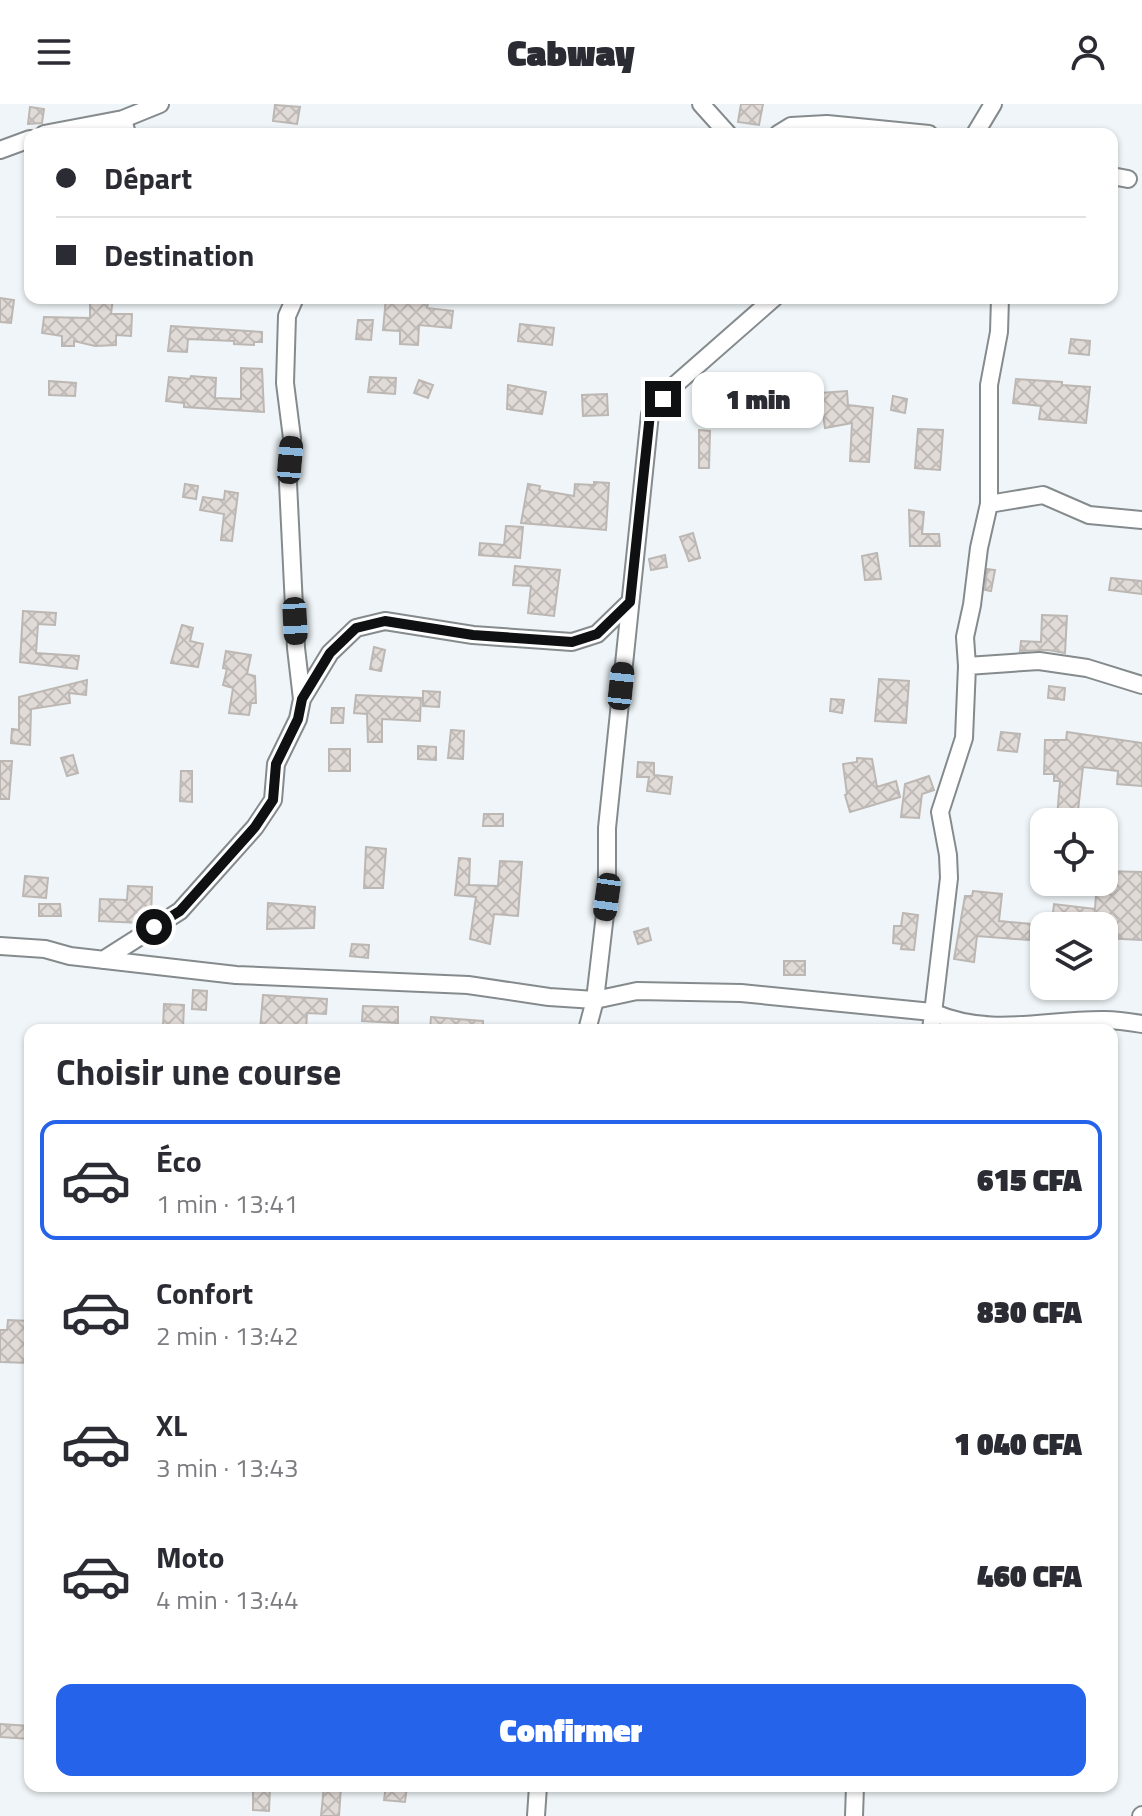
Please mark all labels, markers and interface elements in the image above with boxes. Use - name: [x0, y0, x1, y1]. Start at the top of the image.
- text: Cabway: [507, 25, 635, 80]
- icon: menu: [32, 30, 76, 74]
- icon: person: [1066, 30, 1110, 74]
- text: Départ: [104, 155, 192, 201]
- text: Destination: [104, 232, 254, 278]
- callout: 1 min: [691, 371, 823, 427]
- text: 1 min: [726, 380, 790, 419]
- route end: [645, 381, 681, 417]
- car: [276, 435, 304, 485]
- car: [282, 596, 308, 646]
- car: [607, 661, 635, 711]
- map controls: [1030, 808, 1118, 1000]
- button: locate: [1030, 808, 1118, 896]
- car: [592, 872, 622, 922]
- route start: [136, 909, 172, 945]
- button: layers: [1030, 912, 1118, 1000]
- text: Choisir une course: [56, 1044, 341, 1099]
- text: Éco: [156, 1138, 202, 1184]
- icon: car: [60, 1144, 132, 1216]
- text: 615 CFA: [977, 1157, 1082, 1203]
- text: 1 min · 13:41: [156, 1184, 299, 1223]
- text: Confort: [156, 1270, 253, 1316]
- icon: car: [60, 1276, 132, 1348]
- text: 830 CFA: [977, 1289, 1082, 1335]
- text: 2 min · 13:42: [156, 1316, 299, 1355]
- text: XL: [156, 1402, 187, 1448]
- icon: car: [60, 1408, 132, 1480]
- text: 1 040 CFA: [954, 1421, 1082, 1467]
- text: 3 min · 13:43: [156, 1448, 299, 1487]
- text: Moto: [156, 1534, 224, 1580]
- icon: car: [60, 1540, 132, 1612]
- text: 460 CFA: [977, 1553, 1082, 1599]
- text: 4 min · 13:44: [156, 1580, 299, 1619]
- button: Confirmer: [56, 1684, 1086, 1776]

